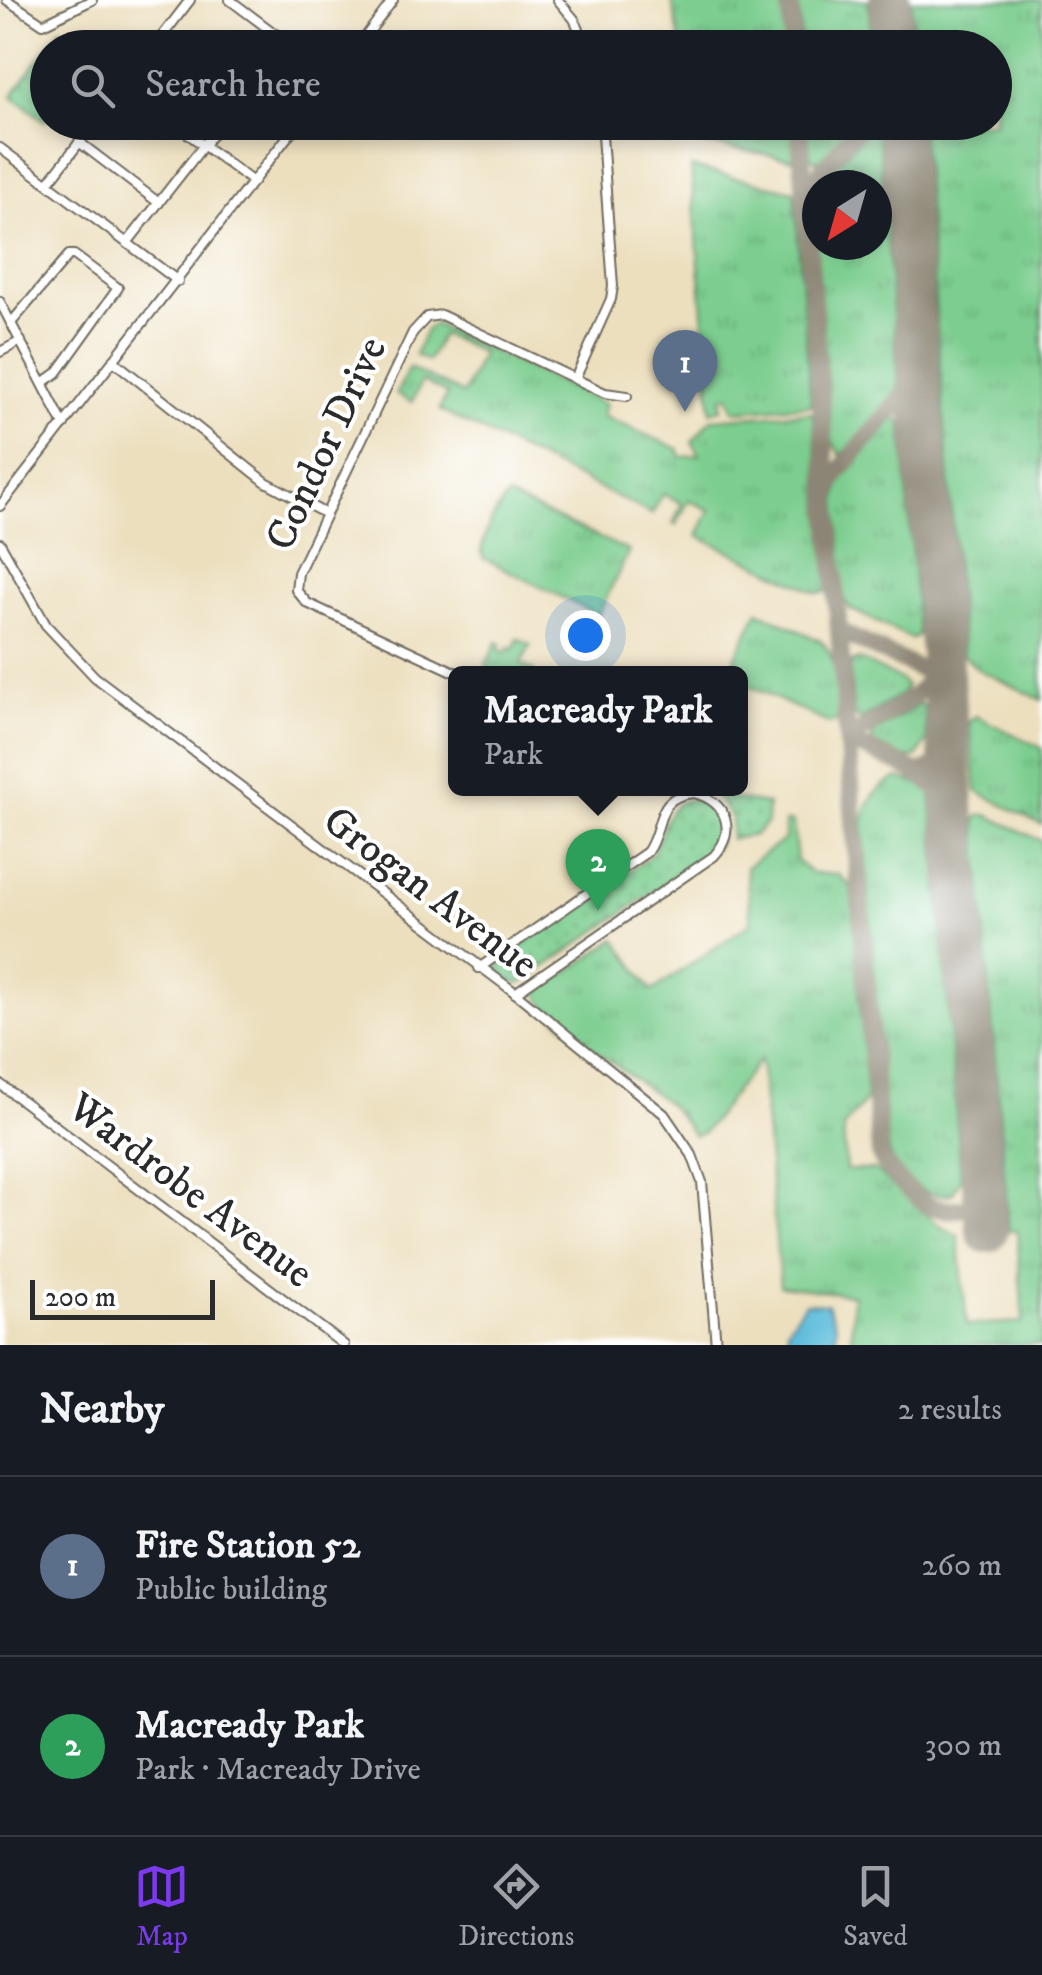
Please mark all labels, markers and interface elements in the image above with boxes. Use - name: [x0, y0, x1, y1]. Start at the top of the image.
- search box: [30, 30, 1012, 140]
- icon: search: [65, 58, 120, 113]
- text: Search here: [145, 61, 321, 109]
- north arrow: [802, 170, 892, 260]
- street label: Condor Drive: [255, 329, 399, 559]
- pin: 1: [652, 330, 718, 412]
- your location: [560, 610, 611, 661]
- popup: [448, 666, 748, 796]
- text: Macready Park: [483, 687, 713, 735]
- text: Park: [483, 735, 543, 775]
- street label: Grogan Avenue: [312, 795, 548, 991]
- pin: 2: [566, 828, 630, 911]
- street label: Wardrobe Avenue: [56, 1081, 323, 1300]
- scale bar: [30, 1275, 215, 1320]
- text: 200 m: [45, 1280, 116, 1315]
- text: Nearby: [40, 1384, 164, 1436]
- text: 2 results: [898, 1390, 1002, 1430]
- text: Fire Station 52: [135, 1522, 360, 1570]
- text: 1: [67, 1546, 78, 1586]
- text: 260 m: [922, 1546, 1002, 1586]
- text: Public building: [135, 1570, 327, 1610]
- text: Macready Park: [135, 1702, 364, 1750]
- text: 2: [65, 1726, 80, 1766]
- text: 300 m: [925, 1726, 1002, 1766]
- text: Park · Macready Drive: [135, 1750, 421, 1790]
- tab: Map: [134, 1859, 189, 1954]
- tab: Directions: [458, 1859, 574, 1954]
- tab: Saved: [843, 1859, 908, 1954]

